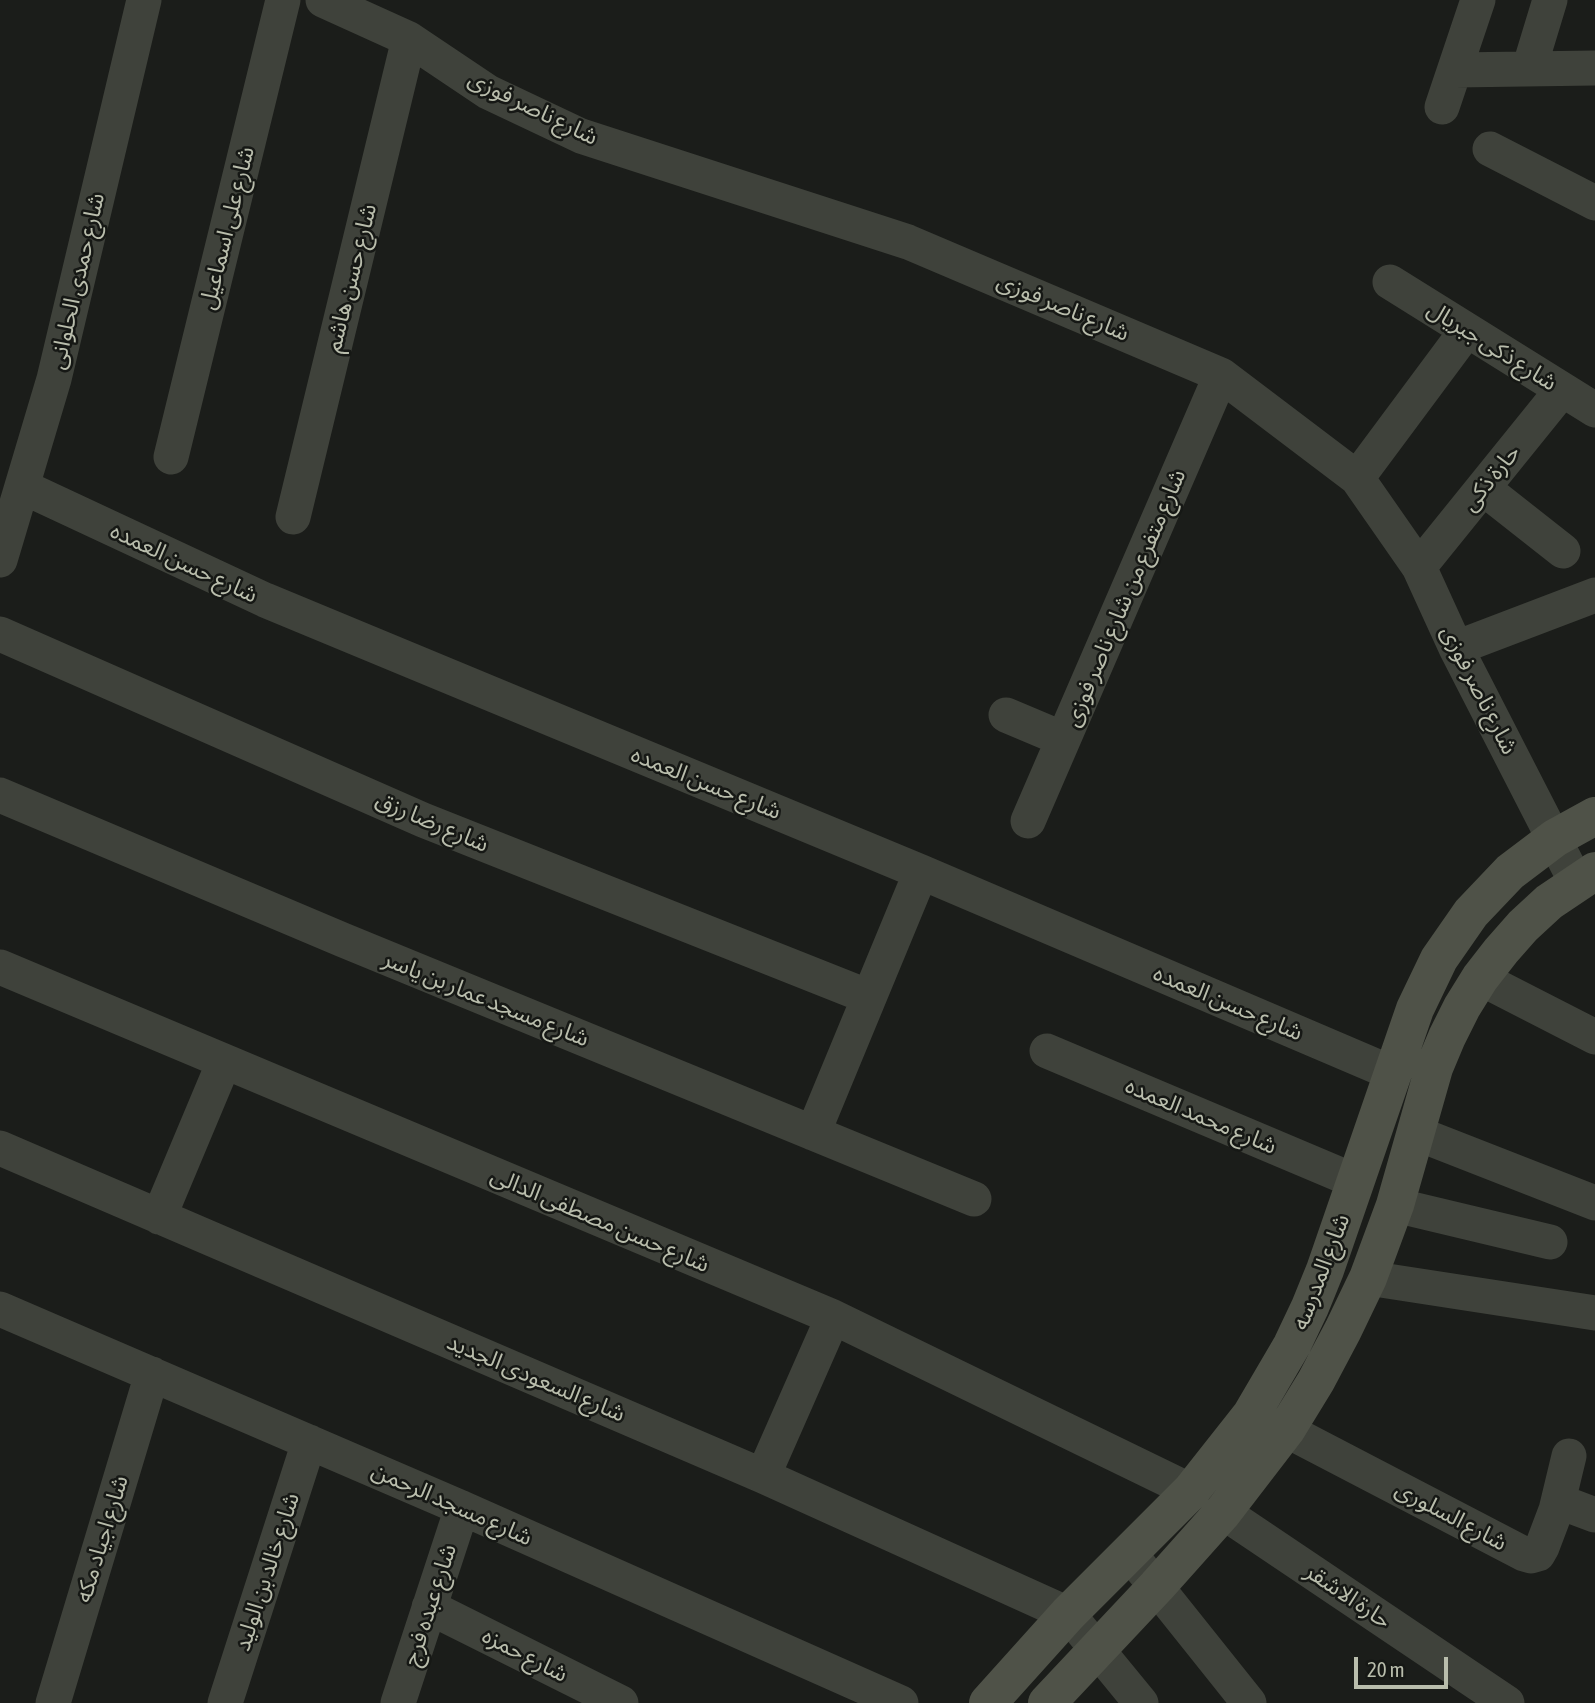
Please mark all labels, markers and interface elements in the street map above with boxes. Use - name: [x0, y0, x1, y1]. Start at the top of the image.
- street label: شارع ناصر فوزى: [464, 65, 602, 151]
- street label: شارع على اسماعيل: [193, 144, 261, 312]
- street label: شارع حمدى الحلوانى: [43, 190, 111, 372]
- street label: شارع حسن هاشم: [319, 201, 383, 355]
- street label: شارع ناصر فوزى: [993, 267, 1133, 347]
- street label: شارع ذكى جبريال: [1422, 295, 1562, 397]
- street label: حارة ذكى: [1456, 439, 1526, 517]
- street label: شارع متفرع من شارع ناصر فوزى: [1058, 465, 1192, 731]
- street label: شارع حسن العمده: [106, 517, 262, 609]
- street label: شارع ناصر فوزى: [1435, 621, 1523, 759]
- street label: شارع حسن العمده: [627, 740, 785, 826]
- street label: شارع رضا رزق: [371, 786, 493, 858]
- street label: شارع مسجد عمار بن ياسر: [379, 945, 593, 1053]
- street label: شارع حسن العمده: [1149, 959, 1307, 1047]
- street label: شارع محمد العمده: [1121, 1072, 1281, 1160]
- street label: شارع حسن مصطفى الدالى: [487, 1161, 713, 1279]
- street label: شارع المدرسه: [1286, 1210, 1356, 1334]
- street label: شارع السعودى الجديد: [443, 1328, 629, 1428]
- street label: شارع مسجد الرحمن: [367, 1456, 537, 1552]
- street label: شارع اجياد مكه: [70, 1472, 134, 1606]
- street label: شارع السلورى: [1390, 1475, 1512, 1557]
- street label: شارع خالد بن الوليد: [228, 1489, 306, 1655]
- street label: شارع عبده فرج: [397, 1541, 463, 1669]
- street label: حارة الاشقر: [1300, 1557, 1396, 1635]
- street label: شارع حمزه: [478, 1622, 572, 1688]
- scale bar: [1357, 1644, 1452, 1688]
- text: 20 m: [1367, 1657, 1405, 1681]

